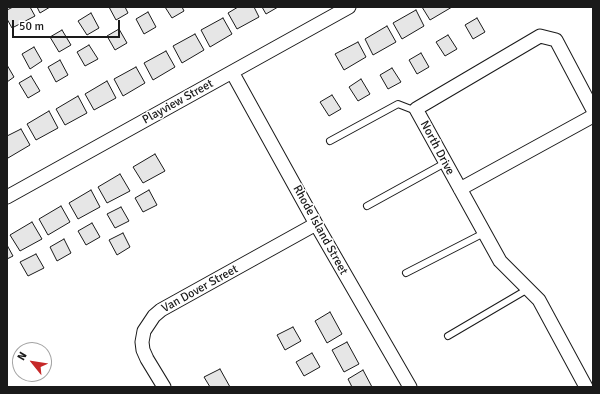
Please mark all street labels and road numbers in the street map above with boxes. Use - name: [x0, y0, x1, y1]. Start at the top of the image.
- street label: Playview Street: [140, 77, 216, 127]
- street label: North Drive: [417, 118, 457, 178]
- street label: Rhode Island Street: [289, 183, 351, 277]
- street label: Van Dover Street: [159, 262, 241, 316]

